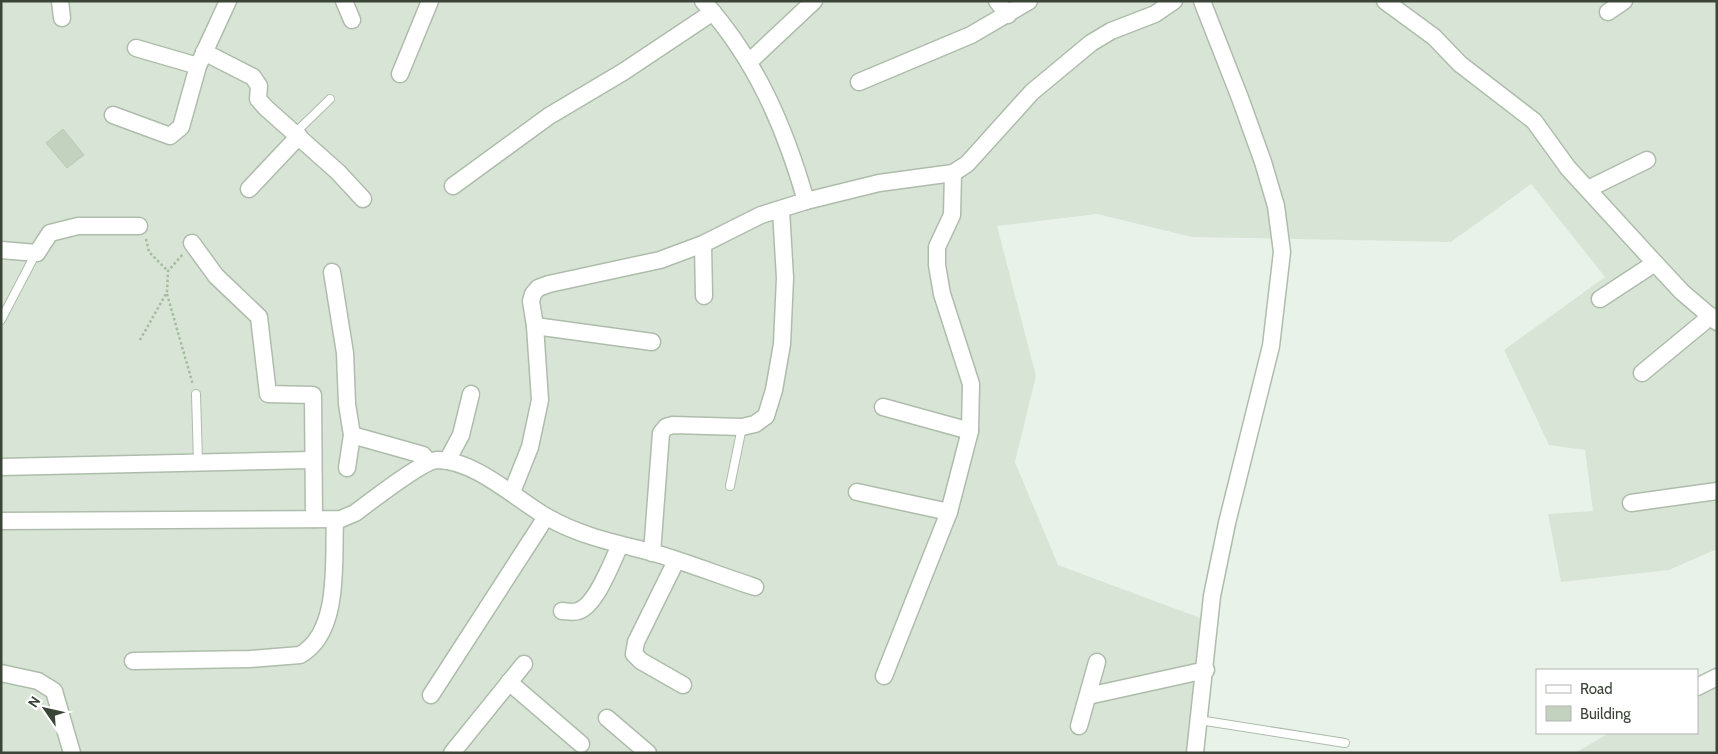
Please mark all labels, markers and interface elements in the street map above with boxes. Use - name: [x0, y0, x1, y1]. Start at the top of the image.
- legend: [1536, 669, 1698, 734]
- text: Road: [1580, 680, 1613, 698]
- north arrow: [20, 684, 70, 734]
- text: N: [24, 693, 44, 711]
- text: Building: [1580, 705, 1631, 723]

